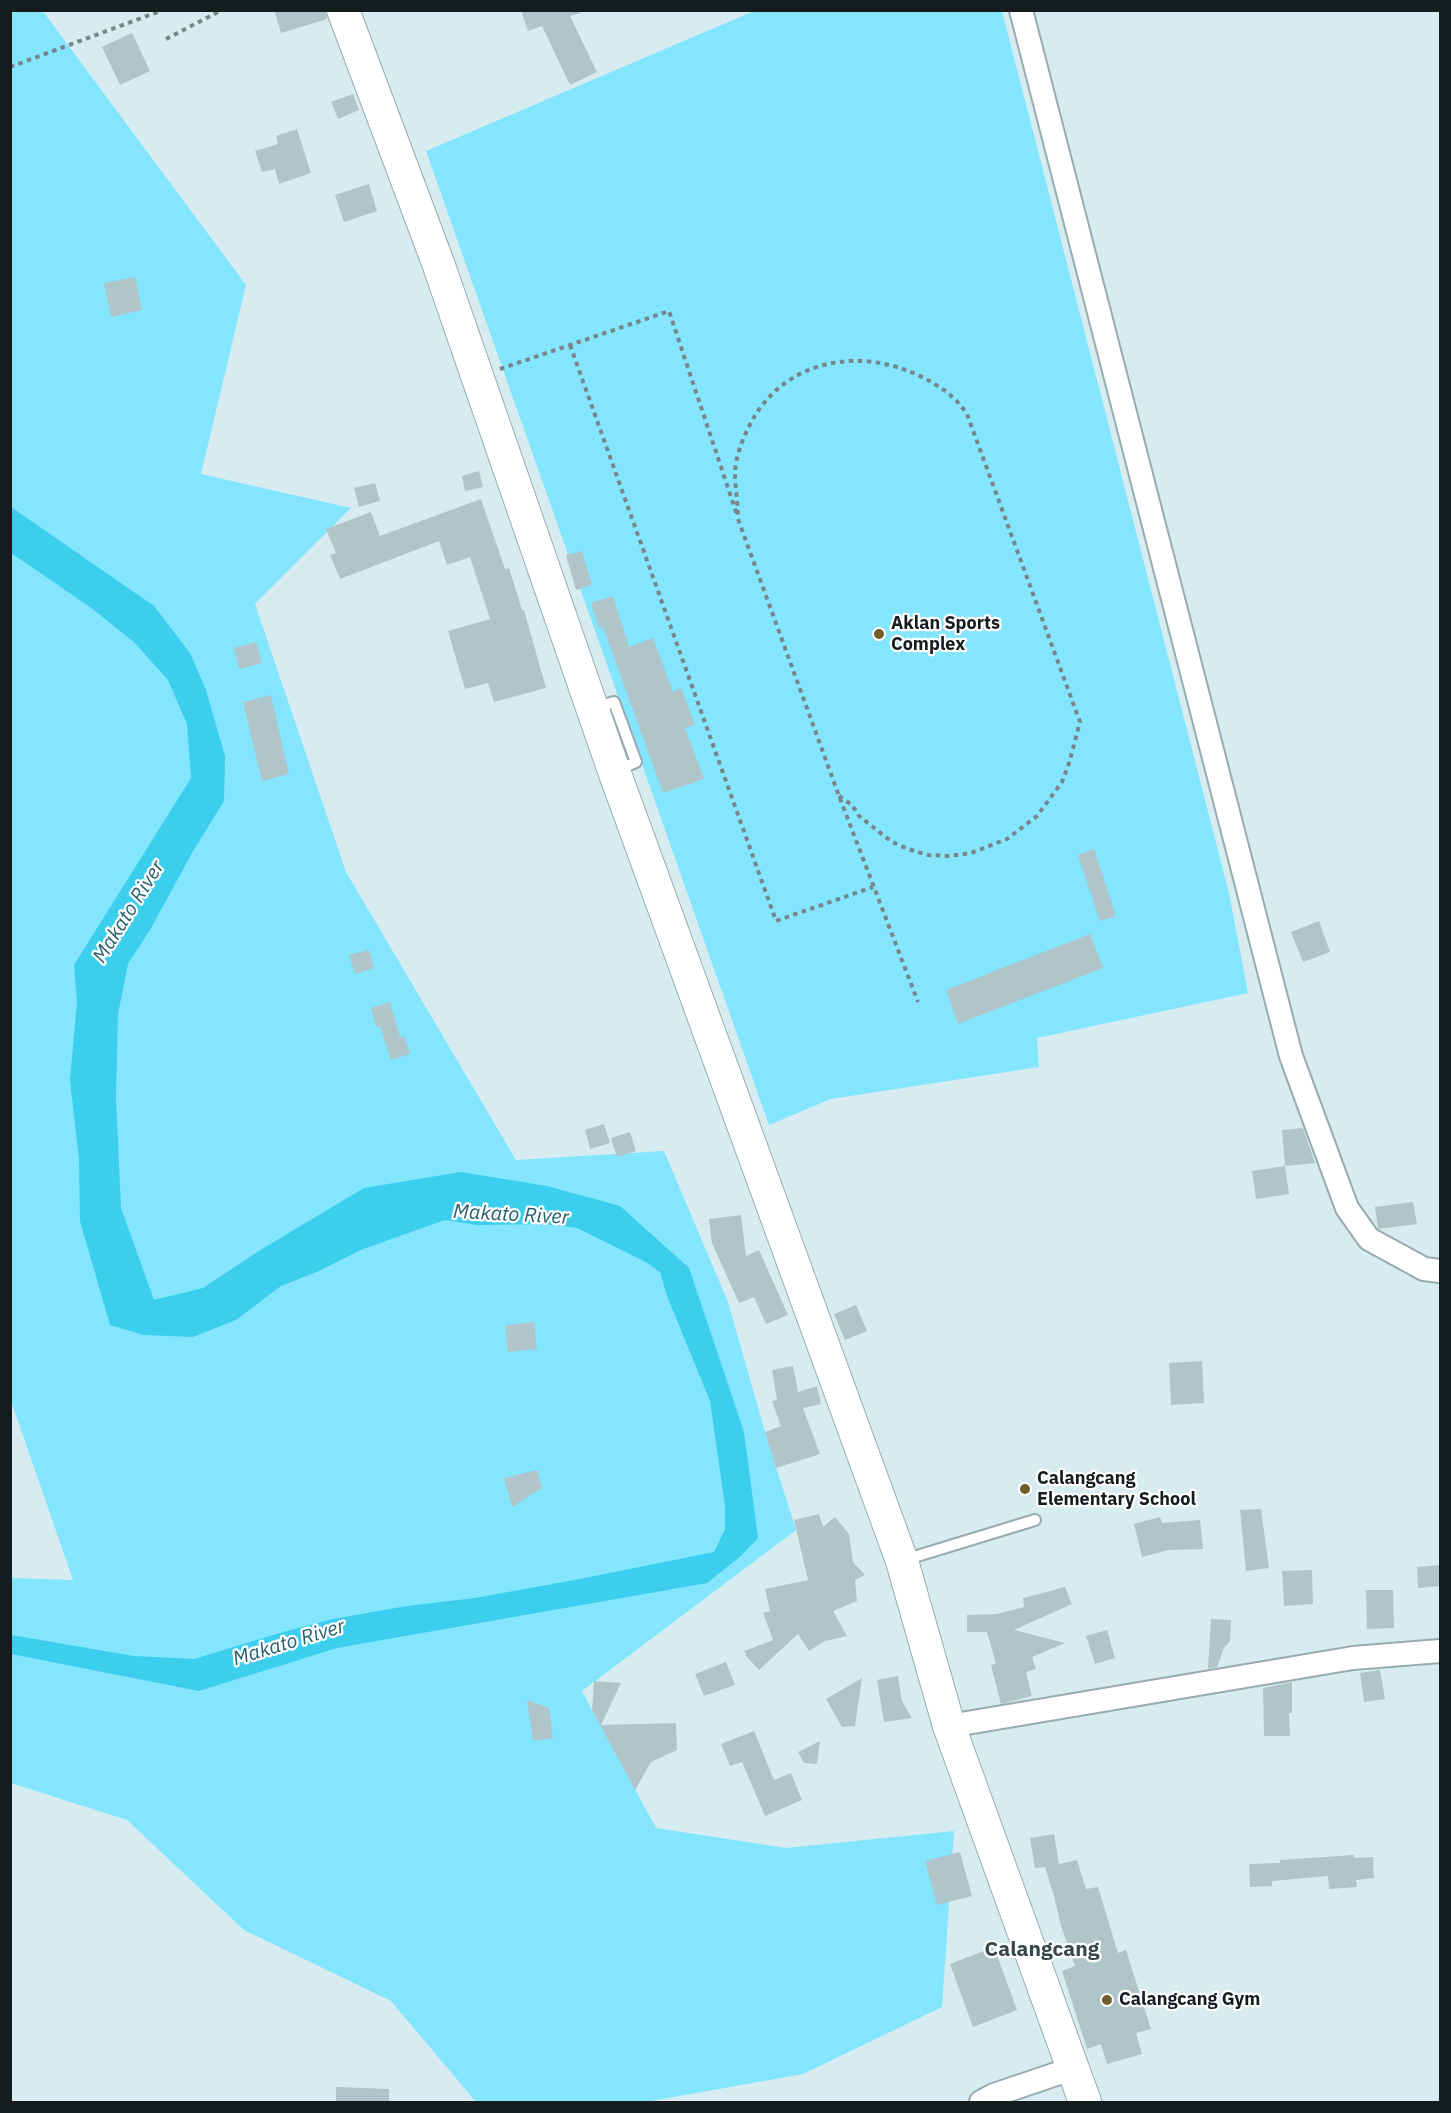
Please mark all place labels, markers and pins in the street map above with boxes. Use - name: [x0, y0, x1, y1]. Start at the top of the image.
- place label: Aklan Sports Complex: [891, 613, 1000, 656]
- marker: Aklan Sports Complex: [872, 627, 886, 641]
- place label: Calangcang Elementary School: [1037, 1468, 1196, 1510]
- marker: Calangcang Elementary School: [1018, 1482, 1032, 1496]
- place label: Calangcang Gym: [1119, 1989, 1260, 2011]
- marker: Calangcang Gym: [1100, 1993, 1114, 2007]

